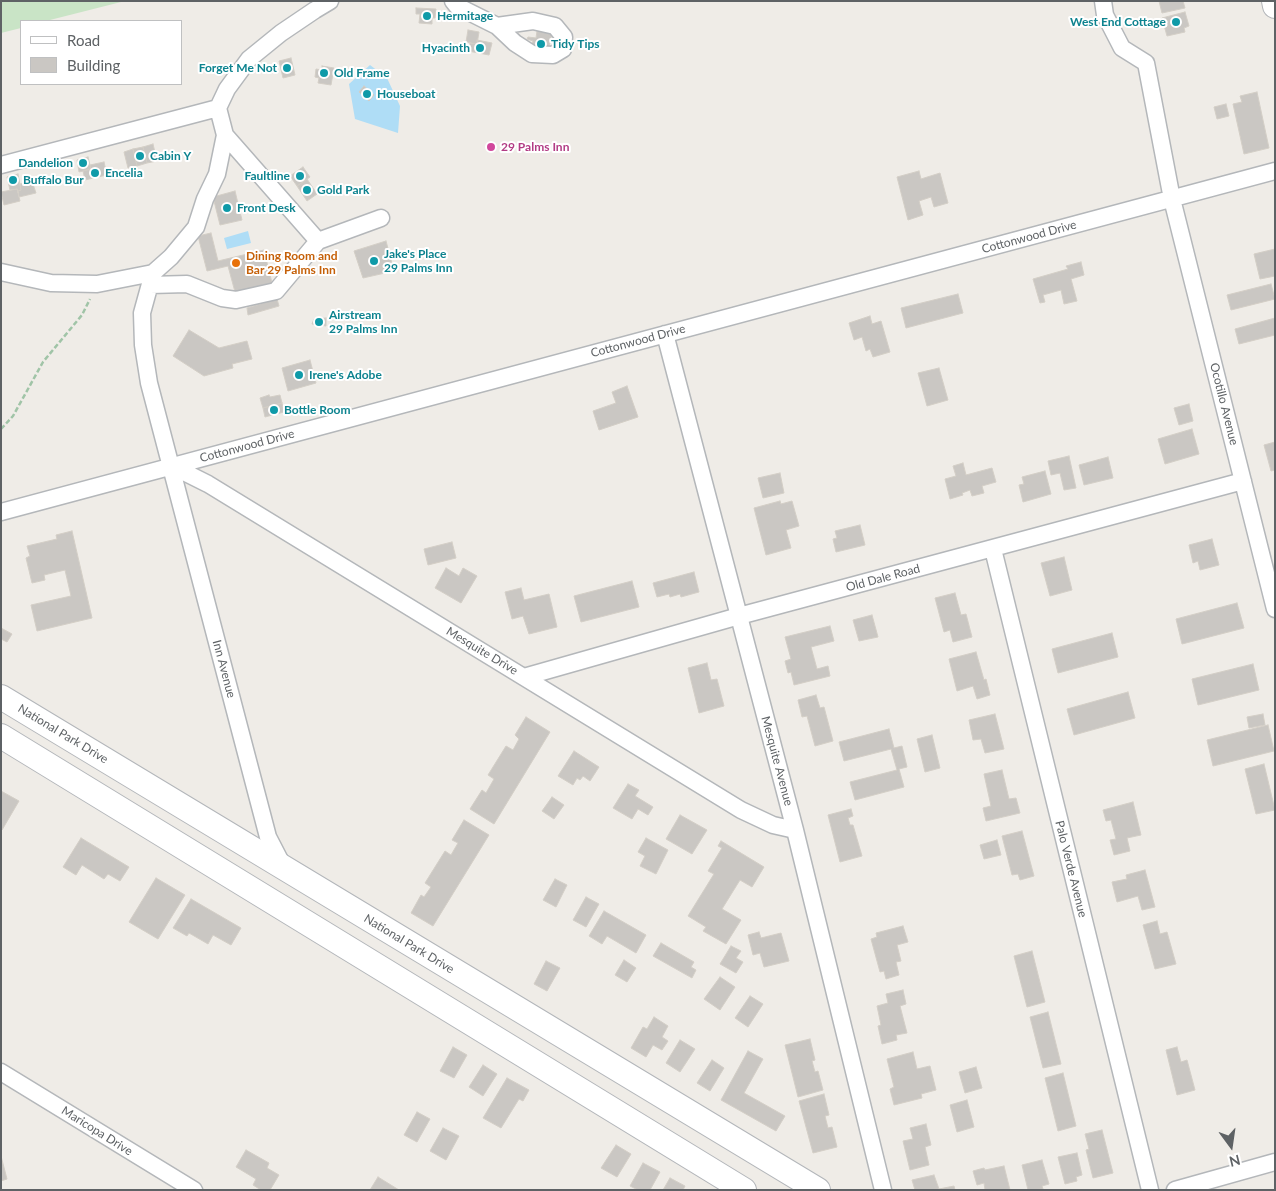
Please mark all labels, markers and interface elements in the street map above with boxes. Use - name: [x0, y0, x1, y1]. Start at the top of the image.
- place label: Hermitage: [437, 9, 493, 23]
- marker: Hermitage: [421, 10, 433, 22]
- place label: West End Cottage: [1070, 15, 1166, 29]
- marker: West End Cottage: [1170, 16, 1182, 28]
- legend: [20, 20, 182, 85]
- text: Road: [67, 31, 100, 49]
- place label: Tidy Tips: [551, 37, 600, 51]
- marker: Tidy Tips: [535, 38, 547, 50]
- place label: Hyacinth: [422, 41, 470, 55]
- marker: Hyacinth: [474, 42, 486, 54]
- text: Building: [67, 56, 120, 74]
- place label: Forget Me Not: [199, 61, 277, 75]
- marker: Forget Me Not: [281, 62, 293, 74]
- place label: Old Frame: [334, 66, 390, 80]
- marker: Old Frame: [318, 67, 330, 79]
- place label: Houseboat: [377, 87, 436, 101]
- marker: Houseboat: [361, 88, 373, 100]
- place label: 29 Palms Inn: [501, 140, 569, 154]
- marker: 29 Palms Inn: [485, 141, 497, 153]
- place label: Cabin Y: [150, 149, 191, 163]
- marker: Cabin Y: [134, 150, 146, 162]
- place label: Dandelion: [18, 156, 73, 170]
- marker: Dandelion: [77, 157, 89, 169]
- place label: Encelia: [105, 166, 143, 180]
- marker: Encelia: [89, 167, 101, 179]
- place label: Faultline: [245, 169, 290, 183]
- marker: Faultline: [294, 170, 306, 182]
- place label: Buffalo Bur: [23, 173, 84, 187]
- marker: Buffalo Bur: [7, 174, 19, 186]
- place label: Gold Park: [317, 183, 369, 197]
- marker: Gold Park: [301, 184, 313, 196]
- place label: Front Desk: [237, 201, 296, 215]
- marker: Front Desk: [221, 202, 233, 214]
- street label: Cottonwood Drive: [980, 217, 1078, 257]
- place label: Jake's Place 29 Palms Inn: [384, 247, 452, 275]
- place label: Dining Room and Bar 29 Palms Inn: [246, 249, 338, 277]
- marker: Jake's Place 29 Palms Inn: [368, 255, 380, 267]
- marker: Dining Room and Bar 29 Palms Inn: [230, 257, 242, 269]
- place label: Airstream 29 Palms Inn: [329, 308, 397, 336]
- marker: Airstream 29 Palms Inn: [313, 316, 325, 328]
- street label: Cottonwood Drive: [589, 321, 687, 361]
- street label: Ocotillo Avenue: [1207, 361, 1241, 447]
- place label: Irene's Adobe: [309, 368, 382, 382]
- marker: Irene's Adobe: [293, 369, 305, 381]
- place label: Bottle Room: [284, 403, 350, 417]
- marker: Bottle Room: [268, 404, 280, 416]
- street label: Cottonwood Drive: [198, 426, 296, 466]
- street label: Old Dale Road: [844, 561, 922, 595]
- street label: Mesquite Drive: [444, 624, 520, 678]
- street label: Inn Avenue: [209, 638, 239, 700]
- street label: National Park Drive: [15, 701, 111, 767]
- street label: Mesquite Avenue: [758, 715, 796, 807]
- street label: Palo Verde Avenue: [1052, 819, 1090, 919]
- street label: National Park Drive: [361, 911, 457, 977]
- street label: Maricopa Drive: [59, 1103, 135, 1159]
- north arrow: [1206, 1121, 1256, 1171]
- text: N: [1227, 1151, 1242, 1171]

